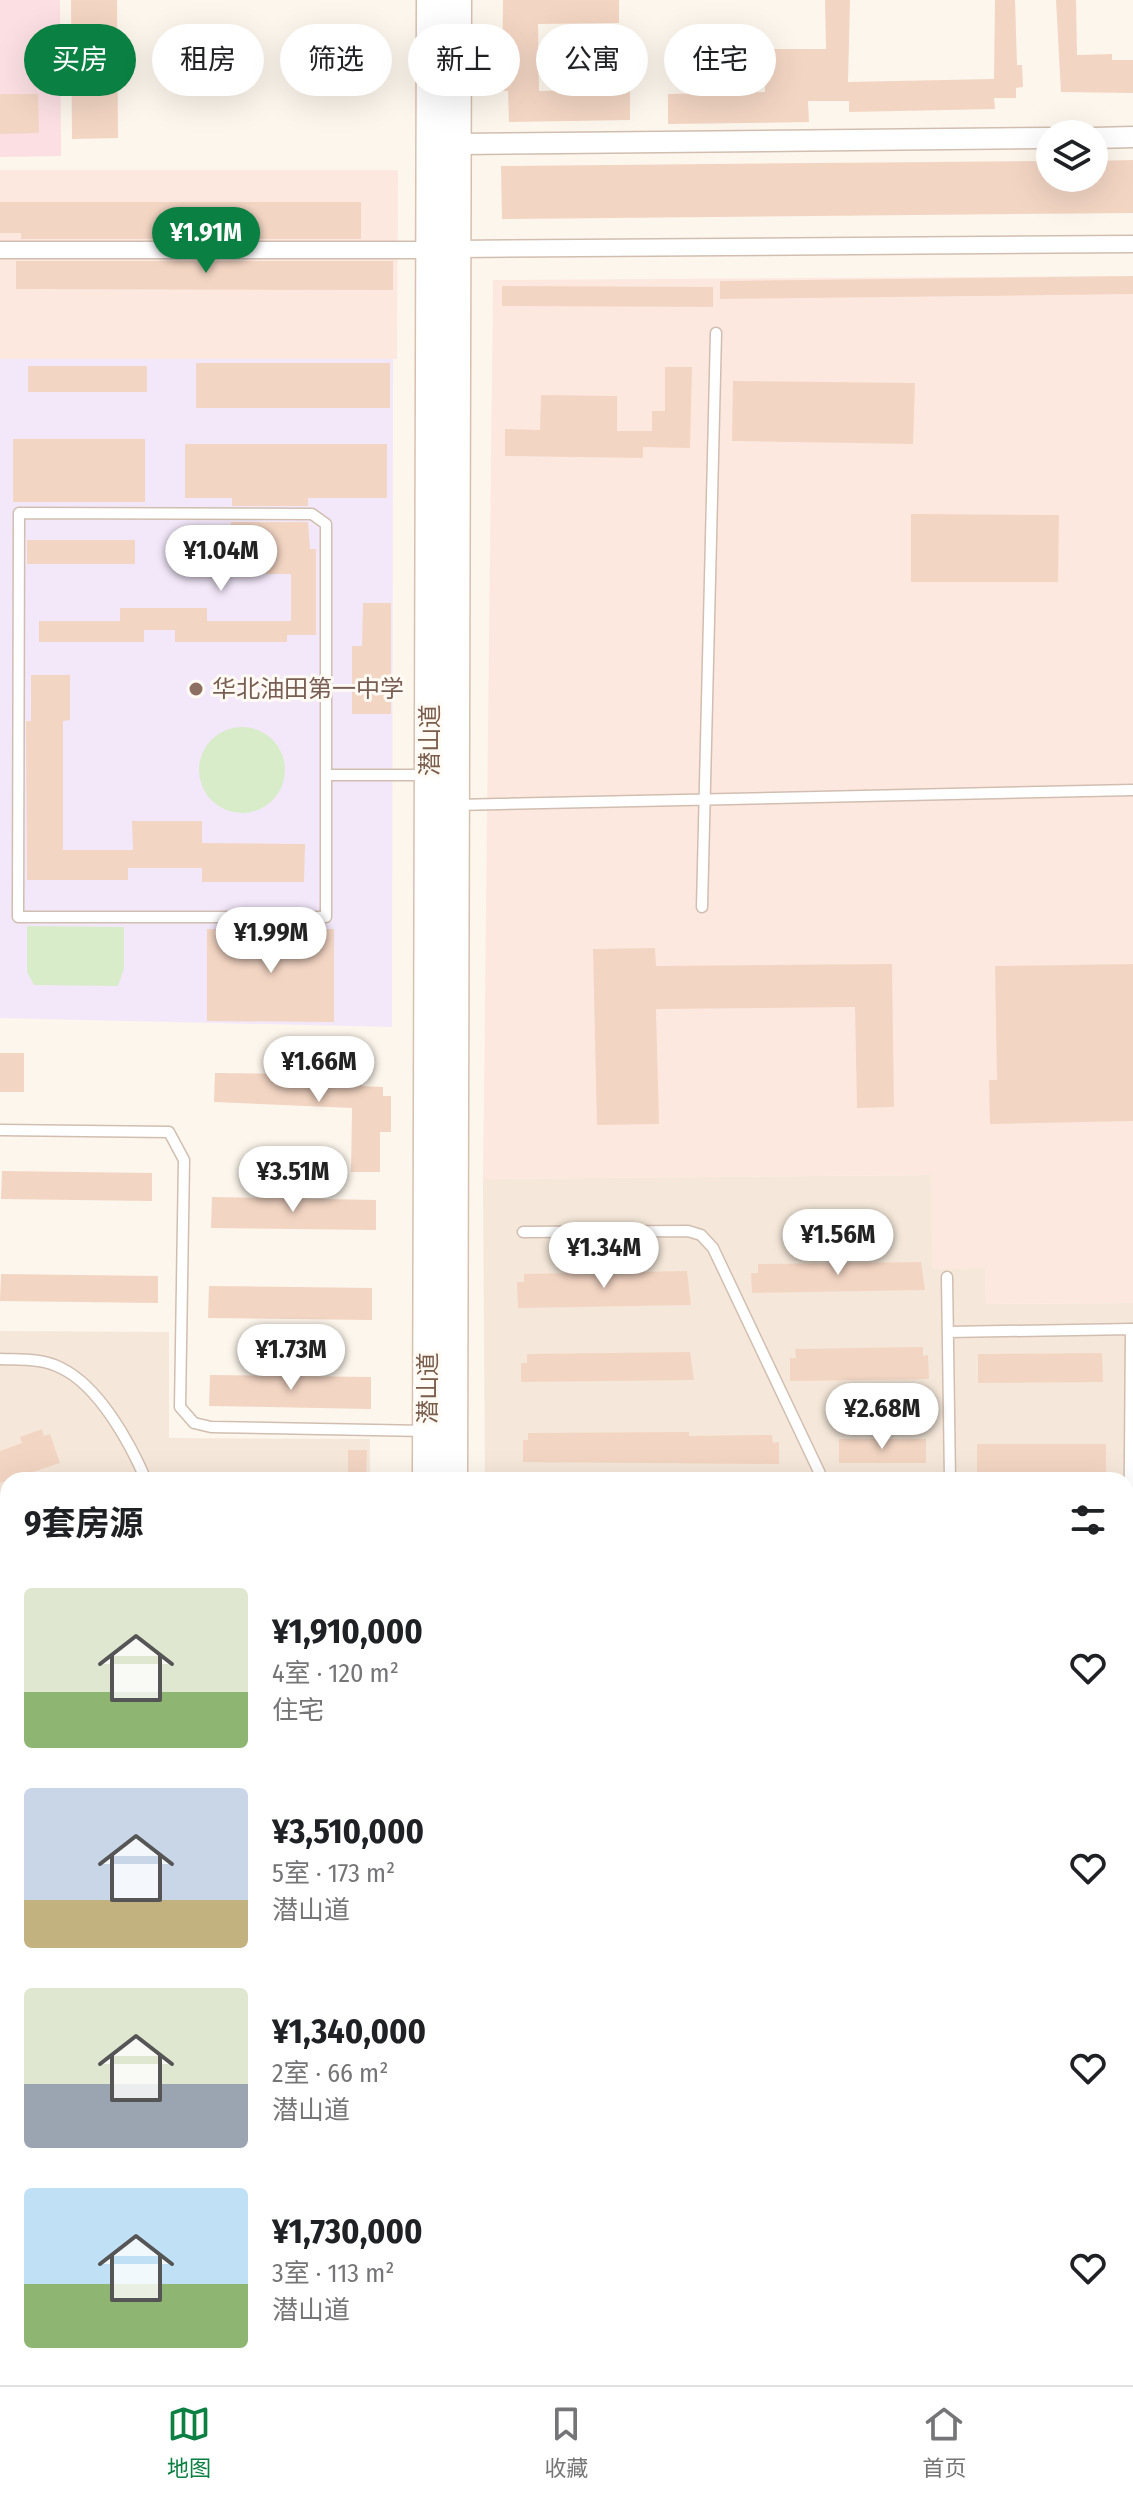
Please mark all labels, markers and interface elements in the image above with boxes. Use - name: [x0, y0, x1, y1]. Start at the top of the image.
- chip: 买房: [24, 24, 136, 96]
- chip: 租房: [152, 24, 264, 96]
- chip: 筛选: [280, 24, 392, 96]
- chip: 新上: [408, 24, 520, 96]
- chip: 公寓: [536, 24, 648, 96]
- chip: 住宅: [664, 24, 776, 96]
- map controls: [1036, 120, 1108, 192]
- button: layers: [1036, 120, 1108, 192]
- pin: ¥1.91M: [141, 207, 271, 275]
- text: ¥1.91M: [170, 217, 242, 248]
- pin: ¥1.04M: [156, 525, 286, 593]
- text: ¥1.04M: [183, 535, 259, 566]
- place label: 华北油田第一中学: [212, 675, 404, 703]
- marker: 华北油田第一中学: [187, 680, 205, 698]
- street label: 潜山道: [416, 704, 444, 776]
- pin: ¥1.99M: [206, 907, 336, 975]
- text: ¥1.99M: [234, 917, 308, 948]
- pin: ¥1.66M: [254, 1036, 384, 1104]
- text: ¥1.66M: [281, 1046, 357, 1077]
- pin: ¥3.51M: [228, 1146, 358, 1214]
- text: ¥3.51M: [257, 1156, 329, 1187]
- pin: ¥1.56M: [773, 1209, 903, 1277]
- text: ¥1.56M: [801, 1219, 875, 1250]
- pin: ¥1.34M: [539, 1222, 669, 1290]
- text: ¥1.34M: [567, 1232, 641, 1263]
- pin: ¥1.73M: [226, 1324, 356, 1392]
- text: ¥1.73M: [255, 1334, 327, 1365]
- street label: 潜山道: [414, 1352, 442, 1424]
- pin: ¥2.68M: [817, 1383, 947, 1451]
- text: ¥2.68M: [844, 1393, 920, 1424]
- icon: filters: [1066, 1498, 1110, 1542]
- text: 9套房源: [24, 1503, 144, 1544]
- text: ¥1,910,000: [272, 1611, 423, 1652]
- icon: home: [88, 1620, 184, 1716]
- icon: heart: [1066, 1646, 1110, 1690]
- text: 4室 · 120 m²: [272, 1658, 399, 1689]
- text: 住宅: [272, 1695, 324, 1726]
- text: ¥3,510,000: [272, 1811, 424, 1852]
- icon: home: [88, 1820, 184, 1916]
- icon: heart: [1066, 1846, 1110, 1890]
- text: 5室 · 173 m²: [272, 1858, 395, 1889]
- text: 潜山道: [272, 1895, 350, 1926]
- text: ¥1,340,000: [272, 2011, 426, 2052]
- icon: home: [88, 2020, 184, 2116]
- icon: heart: [1066, 2046, 1110, 2090]
- text: 2室 · 66 m²: [272, 2058, 388, 2089]
- text: 潜山道: [272, 2095, 350, 2126]
- text: ¥1,730,000: [272, 2211, 423, 2252]
- icon: home: [88, 2220, 184, 2316]
- icon: heart: [1066, 2246, 1110, 2290]
- text: 3室 · 113 m²: [272, 2258, 395, 2289]
- text: 潜山道: [272, 2295, 350, 2326]
- tab: 地图: [167, 2402, 211, 2482]
- tab: 收藏: [544, 2402, 588, 2482]
- tab: 首页: [922, 2402, 966, 2482]

